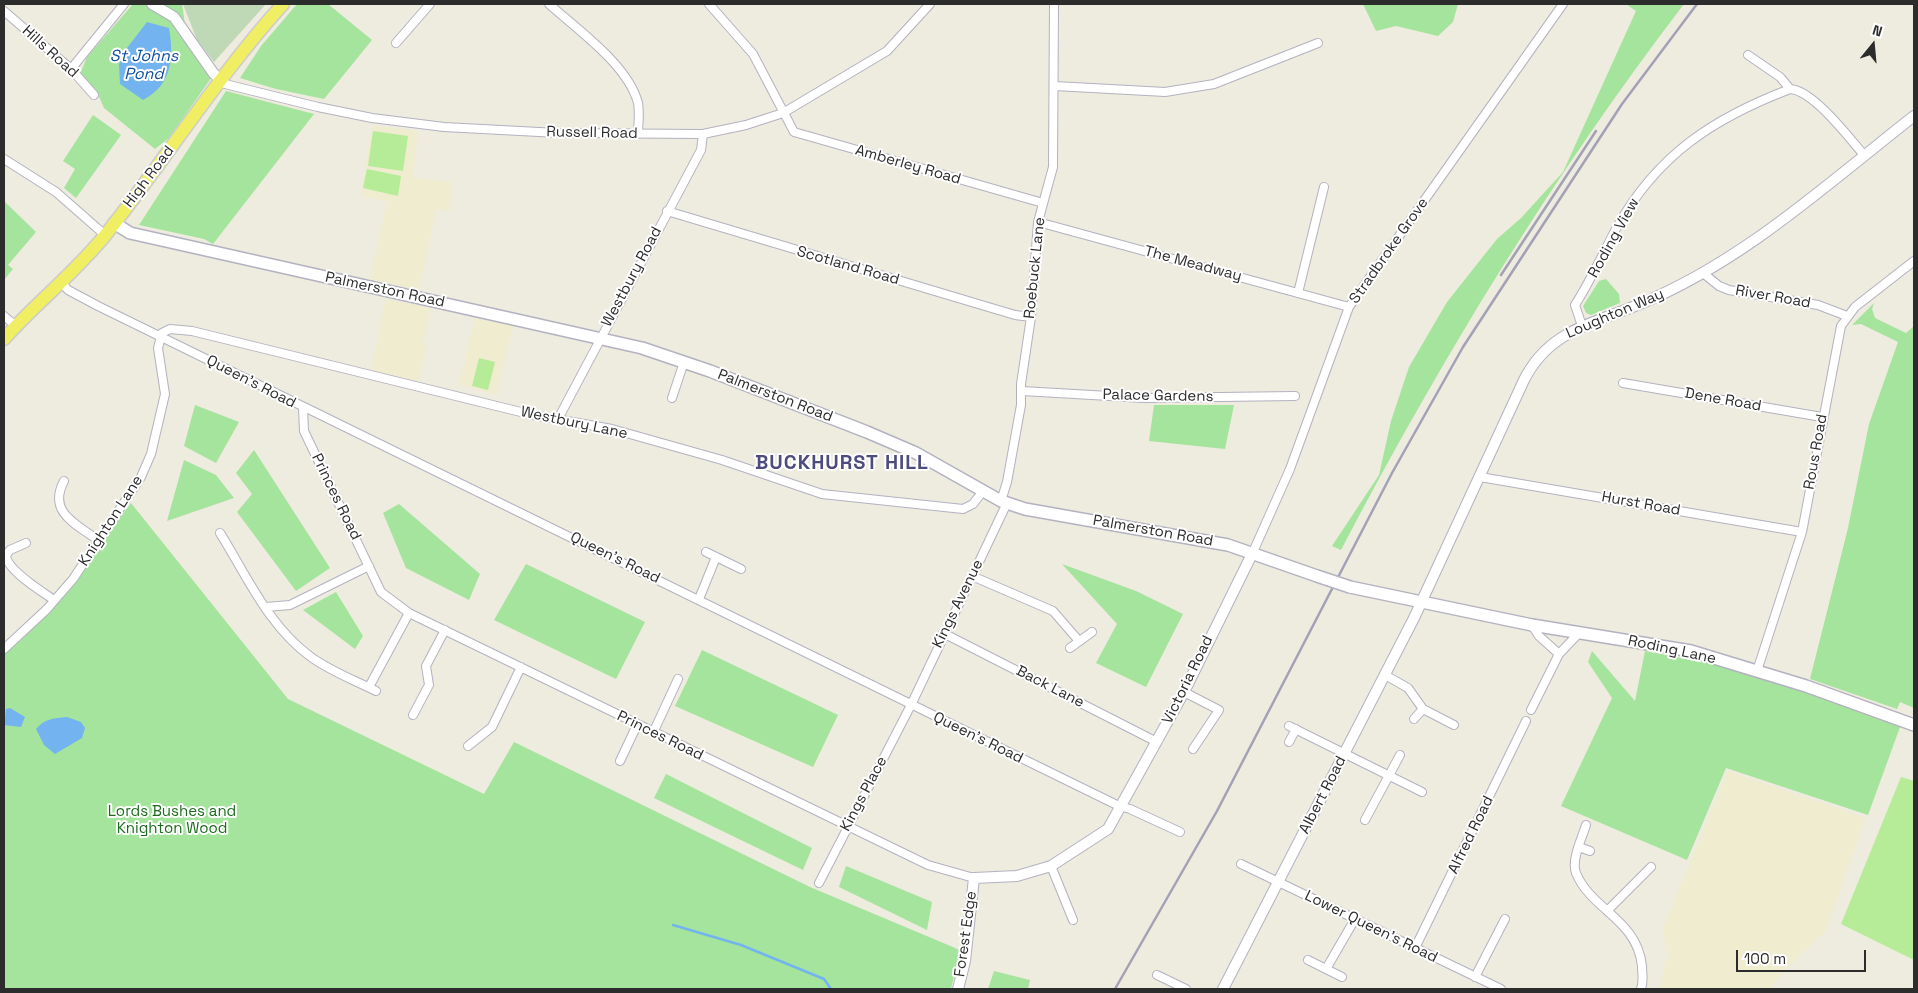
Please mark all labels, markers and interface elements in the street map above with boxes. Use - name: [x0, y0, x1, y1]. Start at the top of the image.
- north arrow: [1848, 20, 1898, 70]
- text: N: [1870, 21, 1884, 41]
- street label: Hills Road: [18, 22, 82, 82]
- water label: St Johns Pond: [110, 47, 178, 85]
- street label: Russell Road: [546, 123, 638, 143]
- street label: Amberley Road: [853, 141, 963, 189]
- street label: High Road: [120, 142, 178, 212]
- street label: Stradbroke Grove: [1346, 195, 1432, 307]
- street label: Roding View: [1585, 195, 1643, 281]
- street label: Roebuck Lane: [1021, 216, 1049, 320]
- street label: Westbury Road: [598, 224, 666, 330]
- street label: The Meadway: [1142, 242, 1244, 286]
- street label: Scotland Road: [795, 243, 901, 289]
- street label: Palmerston Road: [323, 269, 447, 311]
- street label: River Road: [1734, 282, 1812, 312]
- street label: Loughton Way: [1563, 285, 1667, 343]
- street label: Queen's Road: [203, 352, 299, 412]
- street label: Palmerston Road: [715, 366, 835, 426]
- street label: Dene Road: [1683, 384, 1763, 416]
- street label: Palace Gardens: [1102, 386, 1214, 406]
- street label: Westbury Lane: [519, 403, 629, 443]
- street label: Rous Road: [1800, 413, 1832, 491]
- street label: Princes Road: [307, 451, 365, 543]
- district label: BUCKHURST HILL: [753, 452, 931, 476]
- street label: Knighton Lane: [75, 472, 147, 570]
- street label: Hurst Road: [1600, 488, 1682, 520]
- street label: Palmerston Road: [1091, 512, 1215, 550]
- street label: Queen's Road: [567, 528, 663, 588]
- street label: Kings Avenue: [929, 557, 987, 651]
- street label: Roding Lane: [1626, 632, 1718, 668]
- street label: Victoria Road: [1159, 633, 1217, 727]
- street label: Back Lane: [1013, 662, 1087, 712]
- street label: Princes Road: [614, 707, 706, 765]
- street label: Queen's Road: [930, 708, 1026, 768]
- street label: Kings Place: [837, 753, 891, 835]
- street label: Albert Road: [1296, 753, 1350, 837]
- street label: Alfred Road: [1444, 793, 1498, 877]
- park label: Lords Bushes and Knighton Wood: [108, 803, 236, 838]
- street label: Lower Queen's Road: [1302, 887, 1440, 967]
- street label: Forest Edge: [951, 890, 981, 978]
- scale bar: [1738, 940, 1868, 972]
- text: 100 m: [1744, 949, 1786, 968]

